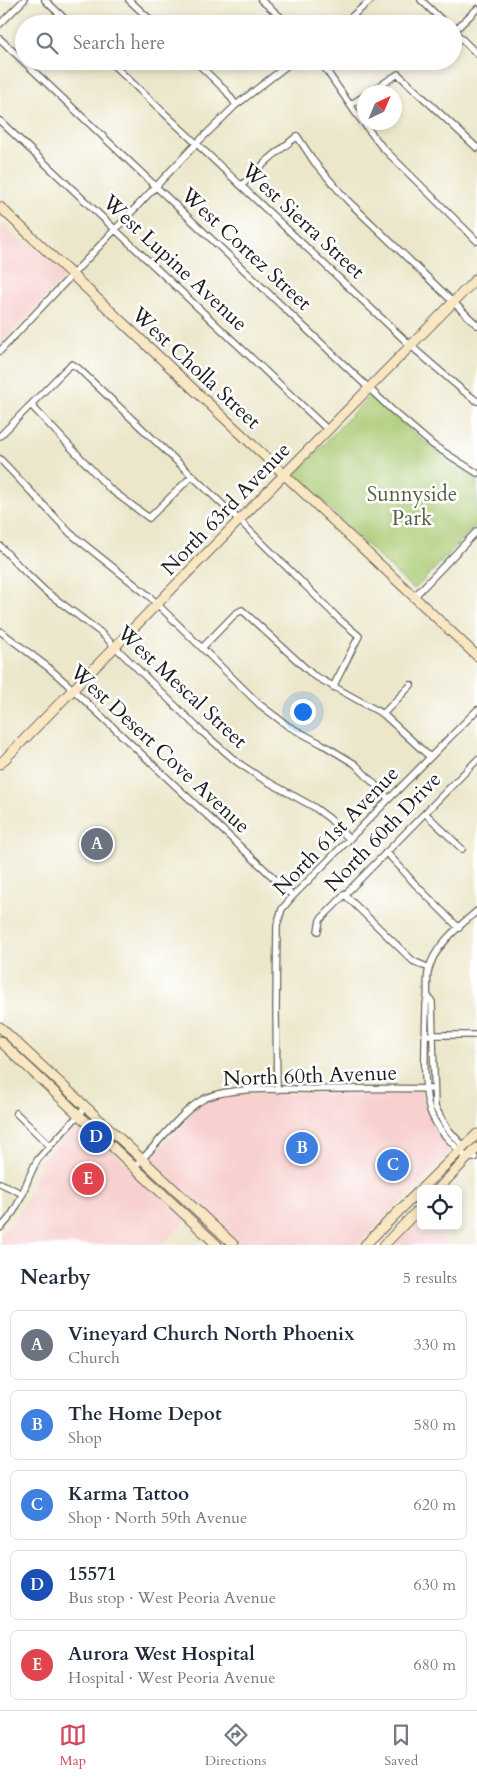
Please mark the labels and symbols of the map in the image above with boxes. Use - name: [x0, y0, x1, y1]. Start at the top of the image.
- north arrow: [357, 85, 402, 130]
- street label: West Sierra Street: [234, 156, 371, 286]
- street label: West Cortez Street: [174, 180, 318, 317]
- street label: West Lupine Avenue: [95, 187, 254, 338]
- street label: West Cholla Street: [124, 300, 267, 436]
- street label: North 63rd Avenue: [155, 436, 297, 582]
- park label: Sunnyside Park: [367, 480, 457, 533]
- street label: West Mescal Street: [110, 618, 254, 755]
- street label: West Desert Cove Avenue: [63, 657, 256, 840]
- your location: [290, 699, 316, 725]
- street label: North 61st Avenue: [267, 760, 405, 902]
- street label: North 60th Drive: [318, 766, 448, 898]
- pin: A: [81, 825, 113, 863]
- street label: North 60th Avenue: [222, 1058, 398, 1094]
- pin: D: [80, 1118, 112, 1156]
- pin: B: [286, 1129, 318, 1167]
- pin: C: [377, 1146, 409, 1184]
- pin: E: [72, 1160, 104, 1198]

